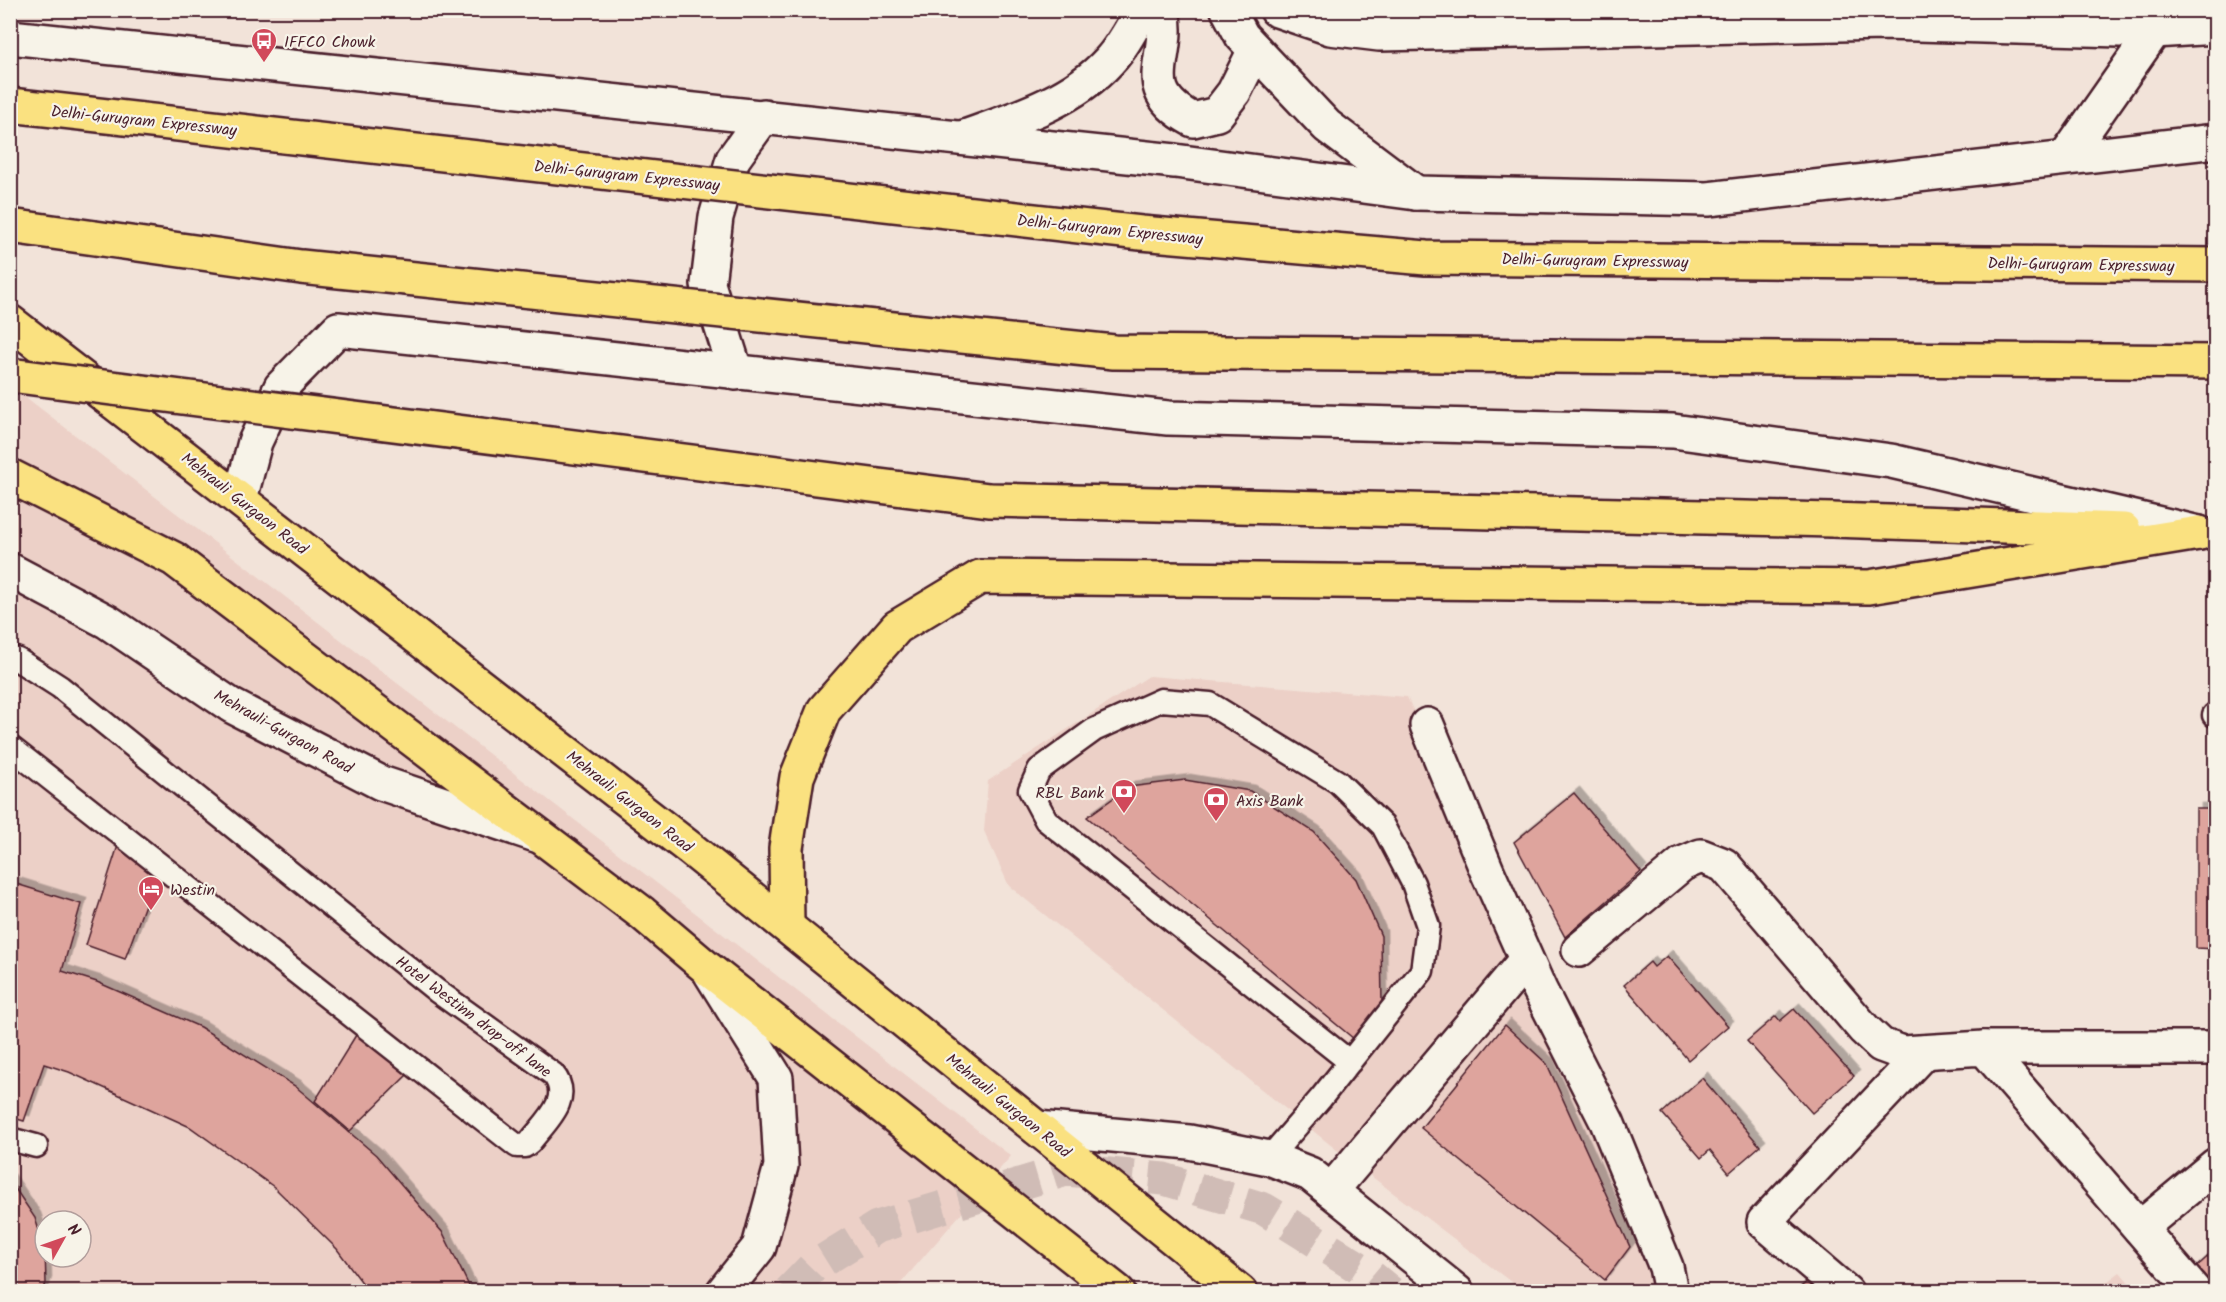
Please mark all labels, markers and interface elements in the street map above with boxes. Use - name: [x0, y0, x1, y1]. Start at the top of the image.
- bus stop icon: IFFCO Chowk: [249, 26, 279, 64]
- place label: IFFCO Chowk: [284, 30, 376, 55]
- street label: Delhi-Gurugram Expressway: [50, 99, 239, 144]
- street label: Delhi-Gurugram Expressway: [533, 154, 722, 199]
- street label: Delhi-Gurugram Expressway: [1016, 208, 1205, 253]
- street label: Delhi-Gurugram Expressway: [1501, 247, 1689, 276]
- street label: Delhi-Gurugram Expressway: [1987, 251, 2175, 280]
- street label: Mehrauli Gurgaon Road: [175, 447, 314, 562]
- street label: Mehrauli-Gurgaon Road: [209, 684, 358, 782]
- street label: Mehrauli Gurgaon Road: [560, 745, 699, 860]
- bank icon: RBL Bank: [1109, 777, 1139, 815]
- place label: RBL Bank: [1036, 781, 1104, 806]
- bank icon: Axis Bank: [1201, 785, 1231, 823]
- place label: Axis Bank: [1236, 789, 1304, 814]
- hotel icon: Westin: [136, 874, 166, 912]
- place label: Westin: [170, 878, 215, 903]
- street label: Hotel Westinn drop-off lane: [390, 950, 557, 1084]
- street label: Mehrauli Gurgaon Road: [940, 1048, 1077, 1165]
- north arrow: [33, 1209, 93, 1269]
- text: N: [61, 1218, 86, 1242]

